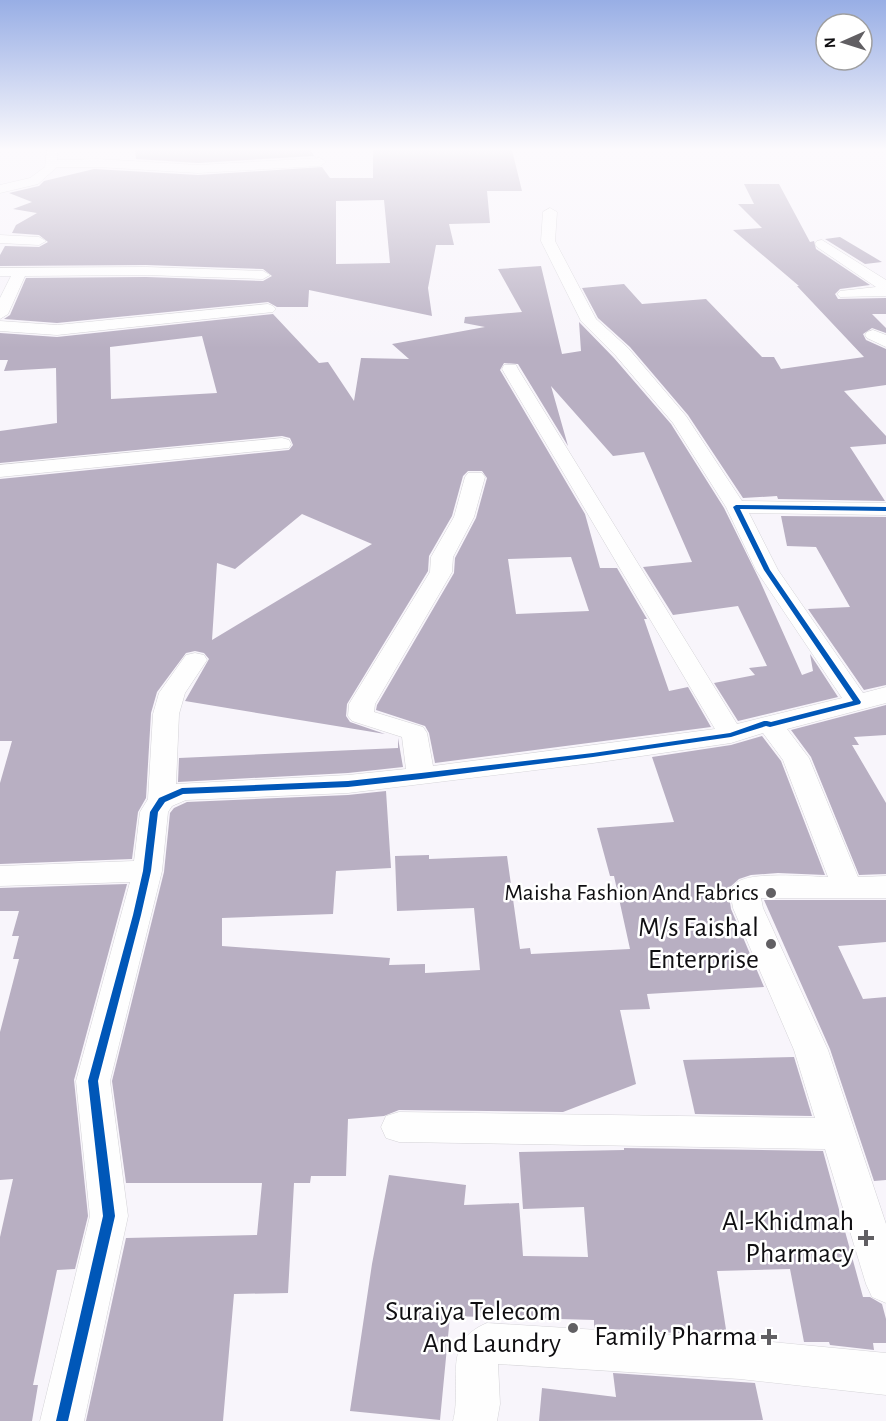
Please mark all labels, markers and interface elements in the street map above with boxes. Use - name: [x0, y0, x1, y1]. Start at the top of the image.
- north arrow: [814, 12, 874, 72]
- text: N: [822, 37, 838, 49]
- place label: Maisha Fashion And Fabrics: [504, 881, 759, 905]
- marker: Maisha Fashion And Fabrics: [764, 886, 778, 900]
- place label: M/s Faishal Enterprise: [638, 914, 759, 974]
- marker: M/s Faishal Enterprise: [764, 937, 778, 951]
- place label: Al-Khidmah Pharmacy: [722, 1208, 854, 1268]
- marker: Al-Khidmah Pharmacy: [859, 1231, 873, 1245]
- place label: Suraiya Telecom And Laundry: [385, 1298, 561, 1358]
- marker: Suraiya Telecom And Laundry: [566, 1321, 580, 1335]
- place label: Family Pharma: [594, 1323, 757, 1351]
- marker: Family Pharma: [762, 1330, 776, 1344]

